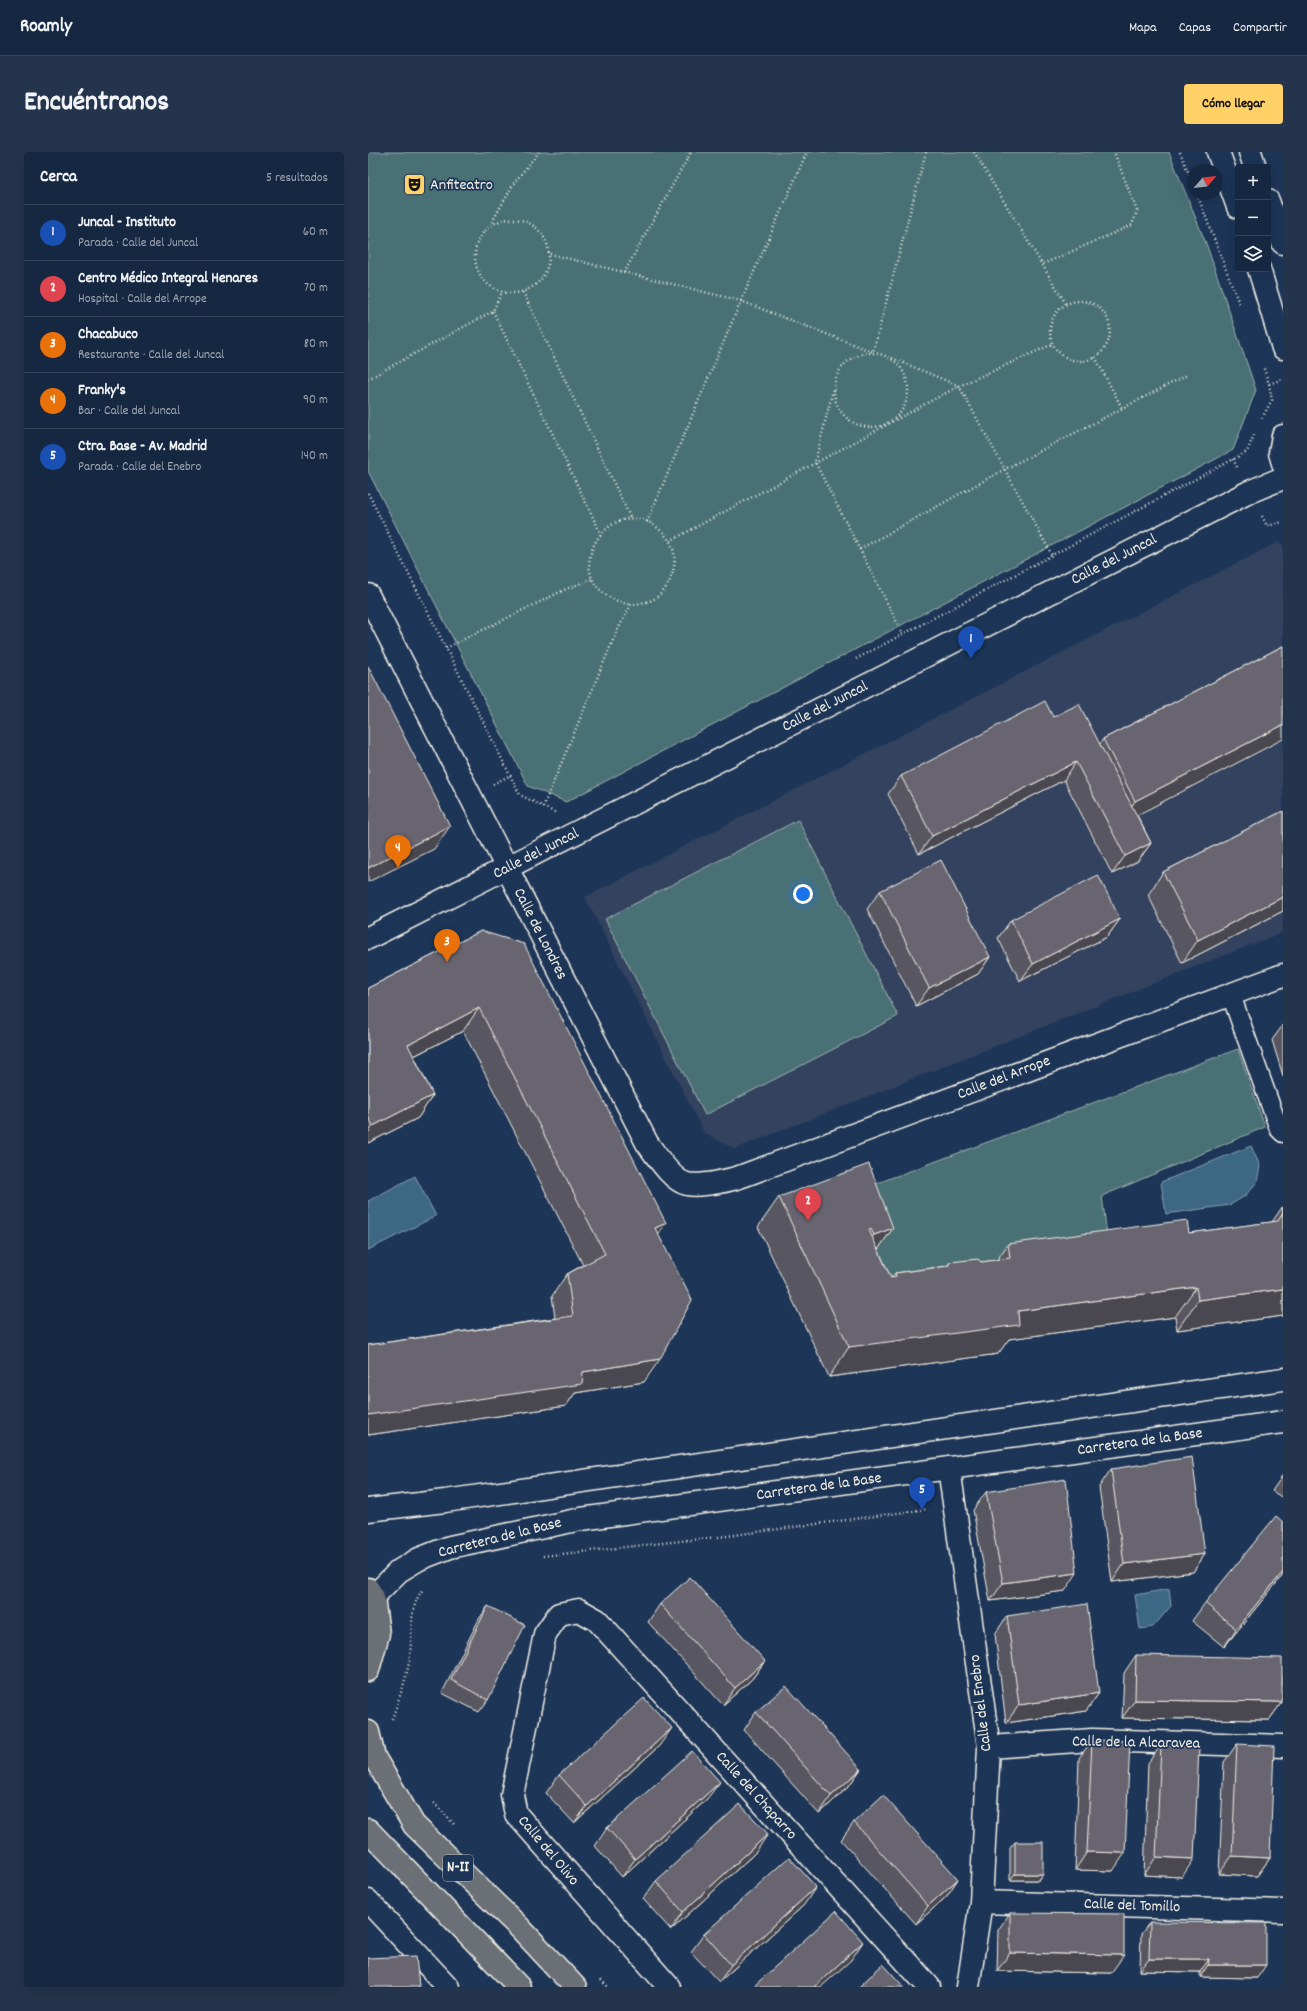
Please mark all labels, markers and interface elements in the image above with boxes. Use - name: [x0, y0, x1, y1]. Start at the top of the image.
- text: Roamly: [20, 14, 72, 41]
- text: Mapa: [1129, 18, 1157, 38]
- text: Capas: [1179, 18, 1211, 38]
- text: Compartir: [1233, 18, 1287, 38]
- text: Encuéntranos: [24, 84, 169, 124]
- button: Cómo llegar: [1184, 84, 1283, 124]
- north arrow: [1187, 164, 1223, 200]
- map controls: [1235, 164, 1271, 272]
- button: +: [1235, 164, 1271, 200]
- text: Cerca: [40, 166, 77, 190]
- text: 5 resultados: [266, 169, 328, 188]
- theatre icon: Anfiteatro: [402, 172, 428, 198]
- place label: Anfiteatro: [430, 174, 493, 197]
- button: −: [1235, 200, 1271, 236]
- text: Juncal - Instituto: [78, 212, 176, 234]
- text: 1: [52, 223, 54, 242]
- text: 60 m: [303, 223, 328, 242]
- text: Parada · Calle del Juncal: [78, 234, 198, 253]
- button: layers: [1235, 236, 1271, 272]
- text: Centro Médico Integral Henares: [78, 268, 258, 290]
- text: 2: [50, 279, 56, 298]
- text: 70 m: [304, 279, 328, 298]
- text: Hospital · Calle del Arrope: [78, 290, 207, 309]
- text: Chacabuco: [78, 324, 138, 346]
- text: 3: [50, 335, 56, 354]
- text: 80 m: [304, 335, 328, 354]
- text: Restaurante · Calle del Juncal: [78, 346, 224, 365]
- text: Franky's: [78, 380, 126, 402]
- text: 4: [50, 391, 56, 410]
- text: 90 m: [303, 391, 328, 410]
- text: Bar · Calle del Juncal: [78, 402, 180, 421]
- text: Ctra. Base - Av. Madrid: [78, 436, 207, 458]
- text: 5: [50, 447, 56, 466]
- text: 140 m: [301, 447, 328, 466]
- text: Parada · Calle del Enebro: [78, 458, 201, 477]
- street label: Calle del Juncal: [1067, 528, 1161, 591]
- pin: 1: [958, 626, 984, 659]
- street label: Calle del Juncal: [778, 675, 872, 738]
- street label: Calle del Juncal: [489, 822, 583, 885]
- pin: 4: [385, 835, 411, 868]
- street label: Calle de Londres: [507, 884, 573, 984]
- your location: [793, 884, 813, 904]
- pin: 3: [434, 929, 460, 962]
- street label: Calle del Arrope: [954, 1050, 1054, 1106]
- pin: 2: [795, 1188, 821, 1221]
- street label: Carretera de la Base: [1076, 1422, 1204, 1462]
- street label: Carretera de la Base: [755, 1467, 883, 1507]
- pin: 5: [909, 1477, 935, 1510]
- street label: Carretera de la Base: [436, 1512, 564, 1564]
- street label: Calle del Enebro: [964, 1653, 998, 1753]
- street label: Calle de la Alcaravea: [1072, 1730, 1201, 1756]
- street label: Calle del Chaparro: [710, 1747, 802, 1845]
- street label: Calle del Olivo: [512, 1811, 584, 1891]
- road number: N-II: [443, 1855, 473, 1881]
- street label: Calle del Tomillo: [1083, 1893, 1181, 1919]

